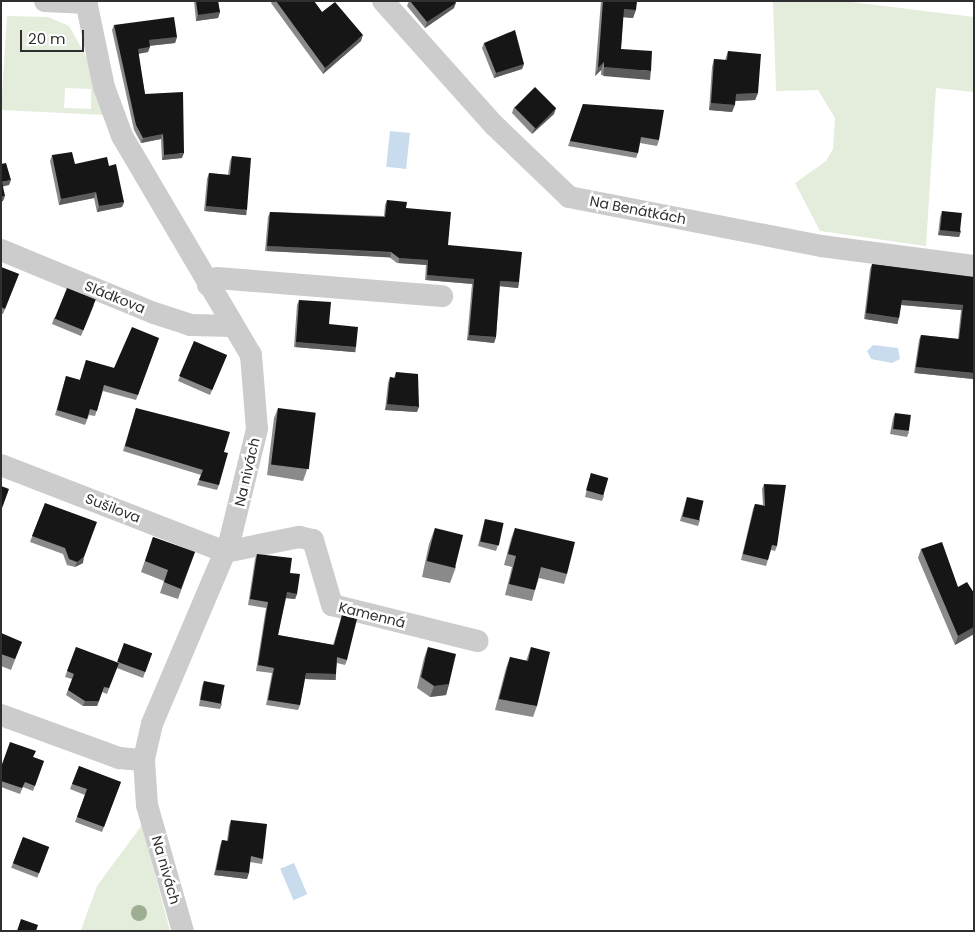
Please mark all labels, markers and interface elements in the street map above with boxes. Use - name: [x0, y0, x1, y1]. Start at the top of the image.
- scale bar: [22, 20, 86, 52]
- text: 20 m: [28, 28, 66, 49]
- street label: Na Benátkách: [588, 192, 688, 228]
- street label: Sládkova: [82, 277, 148, 317]
- street label: Na nivách: [231, 436, 263, 508]
- street label: Sušilova: [83, 490, 143, 526]
- street label: Kamenná: [337, 599, 407, 631]
- street label: Na nivách: [148, 834, 184, 906]

